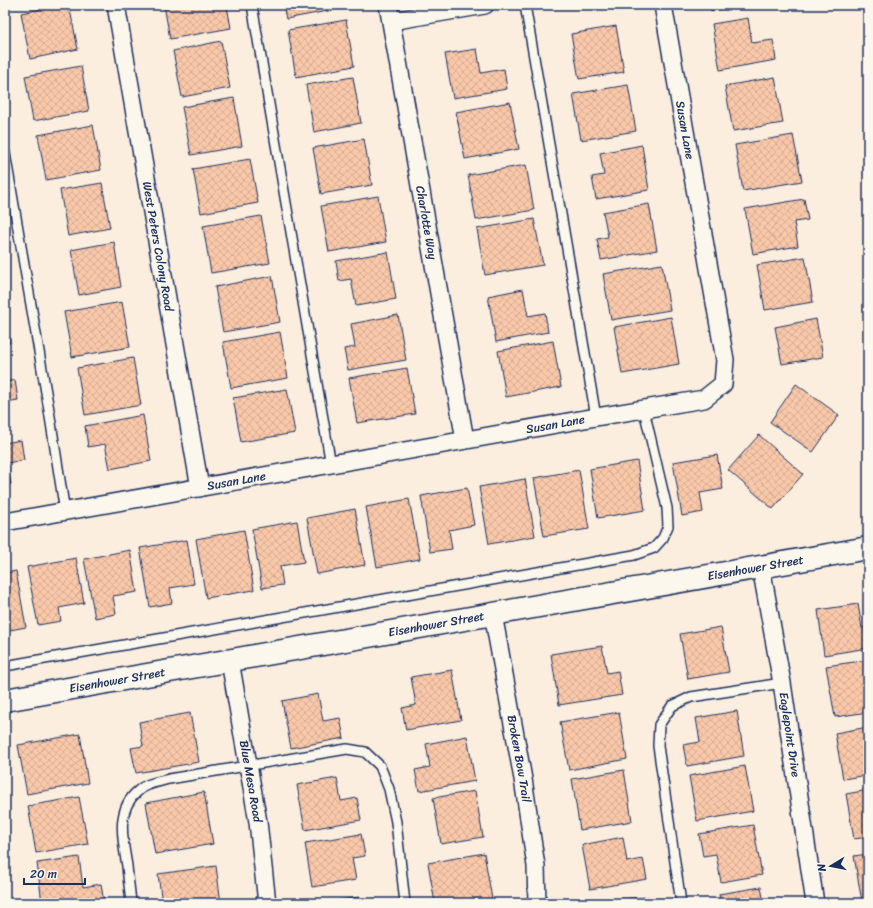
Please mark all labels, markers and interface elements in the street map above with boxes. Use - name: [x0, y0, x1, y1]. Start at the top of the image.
- street label: Susan Lane: [669, 99, 701, 161]
- street label: West Peters Colony Road: [136, 180, 180, 314]
- street label: Charlotte Way: [409, 184, 444, 262]
- street label: Susan Lane: [524, 408, 587, 440]
- street label: Susan Lane: [205, 465, 268, 497]
- street label: Eisenhower Street: [706, 549, 805, 587]
- street label: Eisenhower Street: [386, 605, 486, 643]
- street label: Eisenhower Street: [67, 661, 167, 700]
- street label: Eaglepoint Drive: [773, 691, 807, 779]
- street label: Broken Bow Trail: [501, 713, 537, 805]
- street label: Blue Mesa Road: [233, 738, 269, 825]
- north arrow: [811, 846, 851, 886]
- scale bar: [24, 860, 85, 886]
- text: N: [812, 862, 832, 874]
- text: 20 m: [30, 863, 57, 885]

